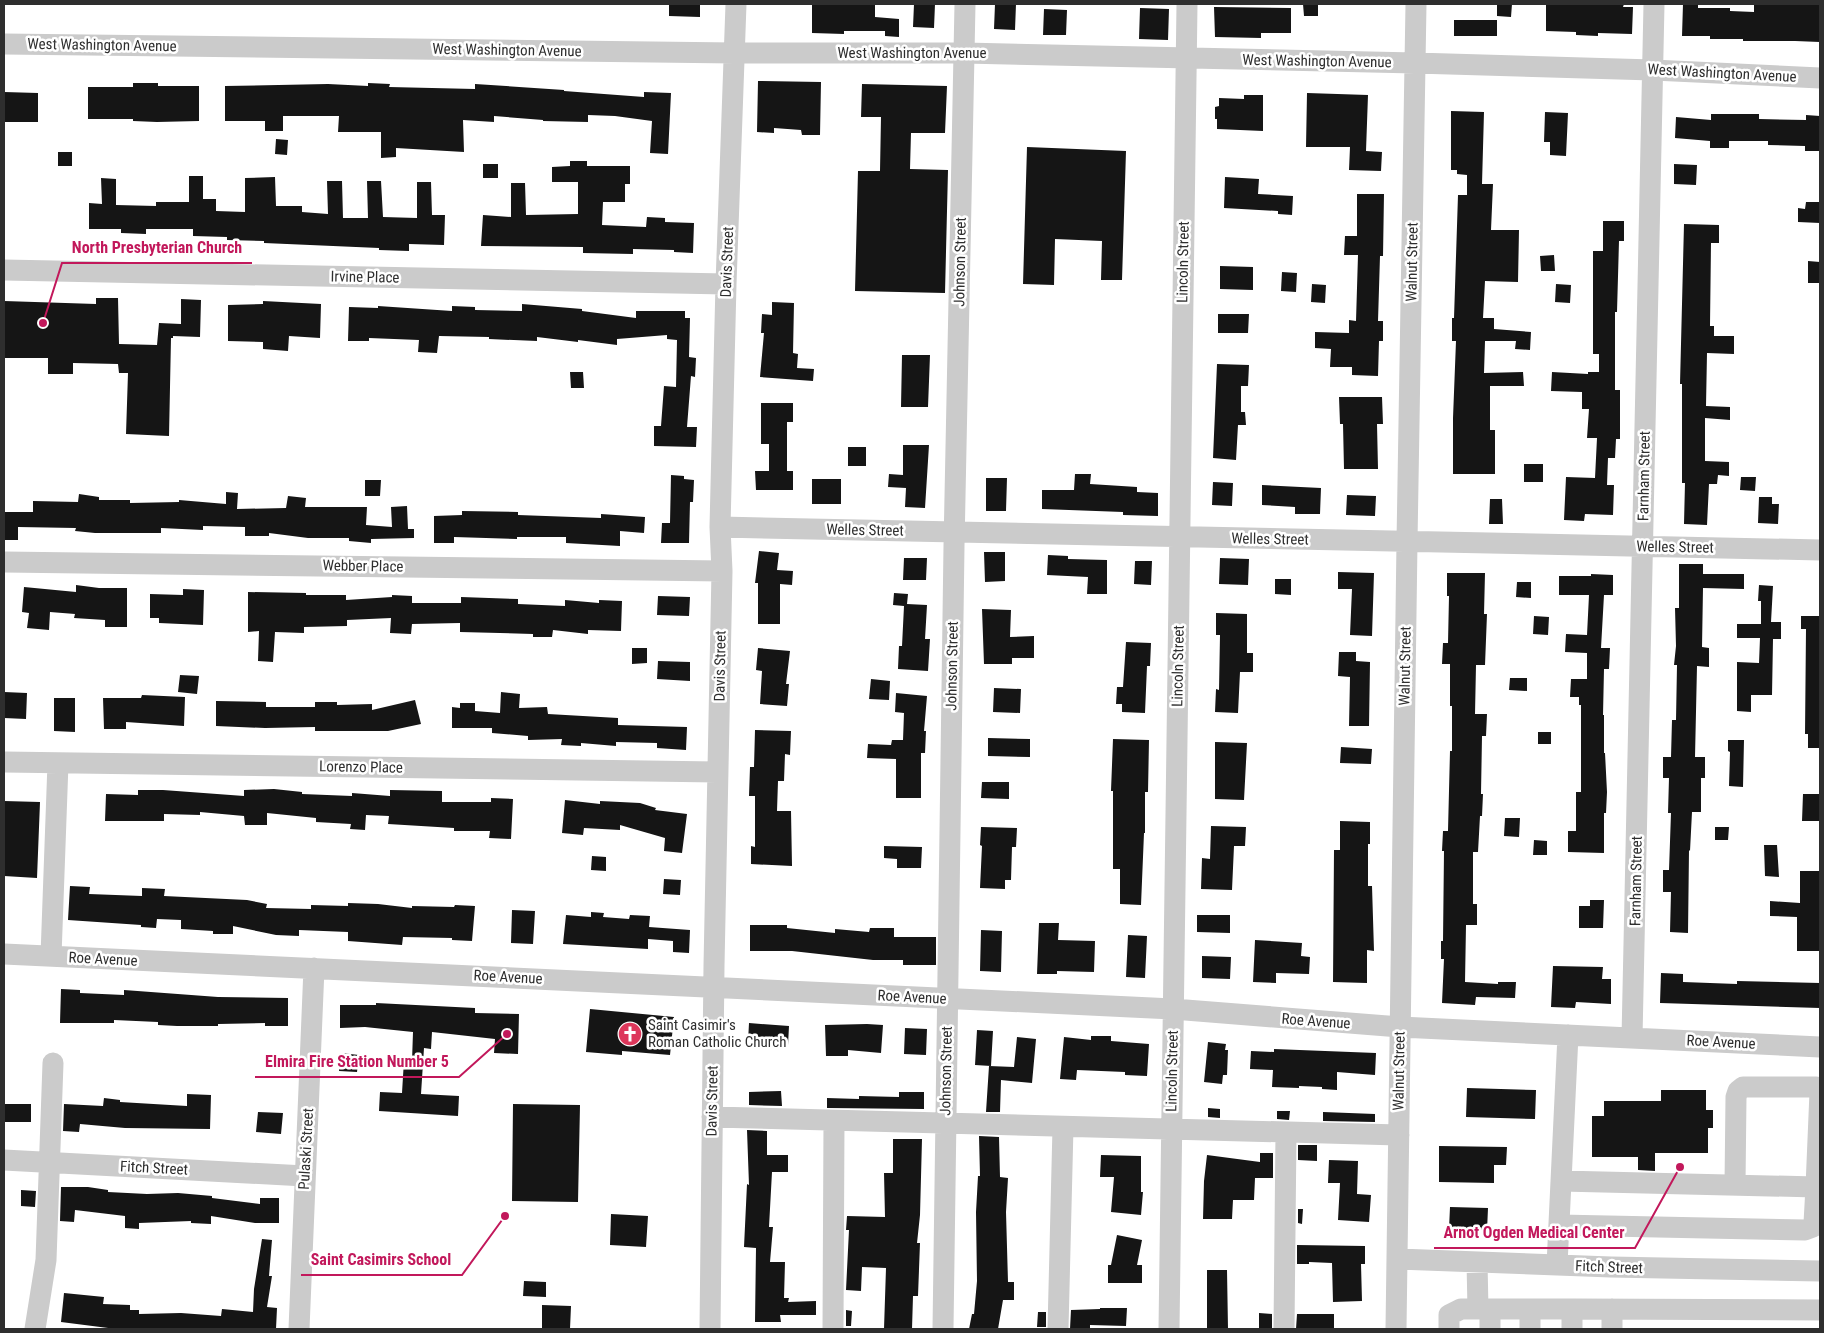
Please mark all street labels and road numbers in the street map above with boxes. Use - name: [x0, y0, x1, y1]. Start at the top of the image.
- street label: West Washington Avenue: [27, 35, 177, 55]
- street label: West Washington Avenue: [432, 40, 582, 60]
- street label: West Washington Avenue: [837, 44, 987, 62]
- street label: West Washington Avenue: [1242, 51, 1392, 71]
- street label: West Washington Avenue: [1647, 60, 1797, 86]
- street label: Johnson Street: [950, 217, 970, 307]
- street label: Lincoln Street: [1173, 221, 1193, 303]
- street label: Walnut Street: [1402, 222, 1422, 302]
- street label: Davis Street: [717, 226, 737, 298]
- street label: Irvine Place: [330, 267, 400, 287]
- street label: Farnham Street: [1634, 431, 1654, 521]
- street label: Welles Street: [826, 520, 904, 540]
- street label: Welles Street: [1231, 529, 1309, 549]
- street label: Welles Street: [1636, 537, 1714, 557]
- street label: Webber Place: [322, 556, 404, 576]
- street label: Johnson Street: [942, 621, 962, 711]
- street label: Lincoln Street: [1168, 625, 1188, 707]
- street label: Walnut Street: [1395, 626, 1415, 706]
- street label: Davis Street: [710, 630, 730, 702]
- street label: Lorenzo Place: [319, 757, 403, 777]
- street label: Farnham Street: [1626, 836, 1646, 926]
- street label: Roe Avenue: [68, 948, 138, 970]
- street label: Roe Avenue: [473, 966, 543, 988]
- street label: Roe Avenue: [877, 986, 947, 1008]
- street label: Roe Avenue: [1281, 1010, 1351, 1032]
- street label: Johnson Street: [936, 1026, 956, 1116]
- street label: Lincoln Street: [1162, 1030, 1182, 1112]
- street label: Walnut Street: [1389, 1031, 1409, 1111]
- street label: Roe Avenue: [1686, 1031, 1756, 1053]
- street label: Davis Street: [702, 1065, 722, 1137]
- street label: Pulaski Street: [295, 1108, 317, 1190]
- street label: Fitch Street: [120, 1157, 188, 1179]
- street label: Fitch Street: [1575, 1257, 1643, 1277]

